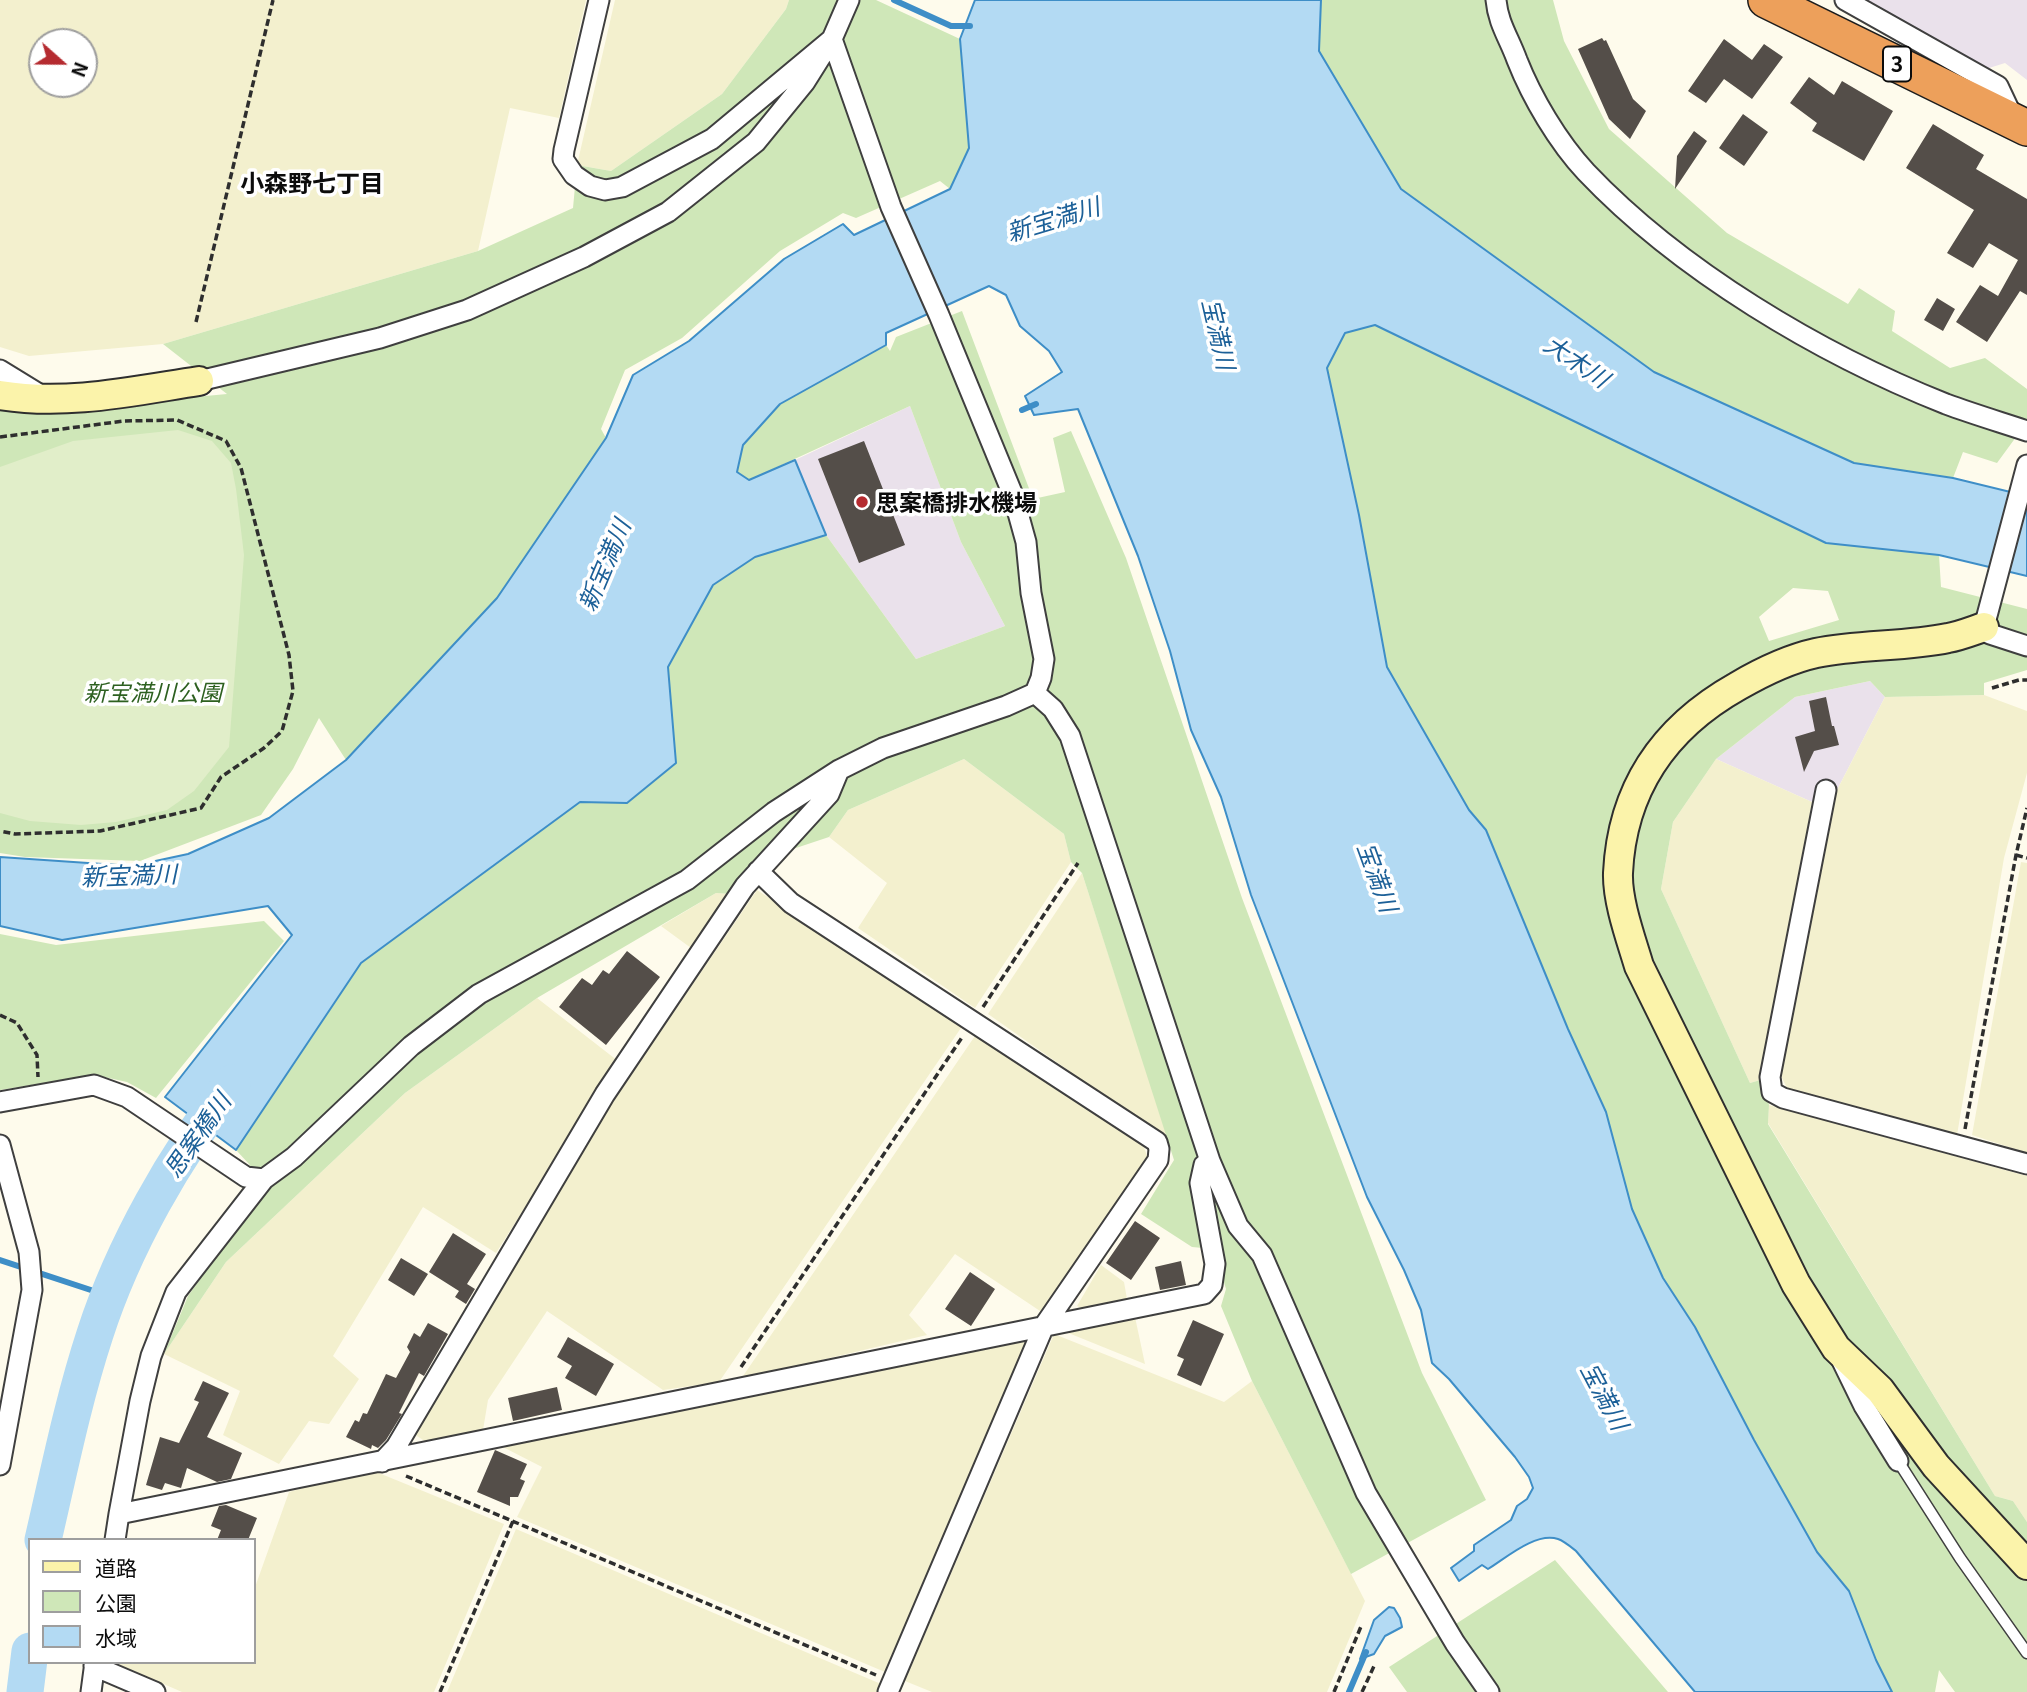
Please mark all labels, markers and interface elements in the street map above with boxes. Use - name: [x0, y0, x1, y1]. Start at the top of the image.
- north arrow: [28, 28, 98, 98]
- road number: 3: [1883, 46, 1911, 82]
- text: N: [66, 58, 96, 81]
- district label: 小森野七丁目: [240, 169, 384, 197]
- water label: 新宝満川: [1003, 191, 1103, 247]
- water label: 宝満川: [1197, 296, 1241, 372]
- water label: 大木川: [1539, 329, 1615, 393]
- place label: 思案橋排水機場: [876, 488, 1037, 516]
- marker: 思案橋排水機場: [854, 494, 870, 510]
- water label: 新宝満川: [572, 515, 636, 615]
- park label: 新宝満川公園: [84, 678, 222, 706]
- water label: 宝満川: [1352, 838, 1404, 916]
- water label: 新宝満川: [81, 859, 177, 891]
- water label: 思案橋川: [158, 1087, 236, 1183]
- water label: 宝満川: [1575, 1357, 1635, 1435]
- legend: [28, 1538, 256, 1664]
- text: 道路: [95, 1552, 137, 1582]
- text: 公園: [95, 1587, 137, 1617]
- text: 水域: [95, 1622, 137, 1652]

